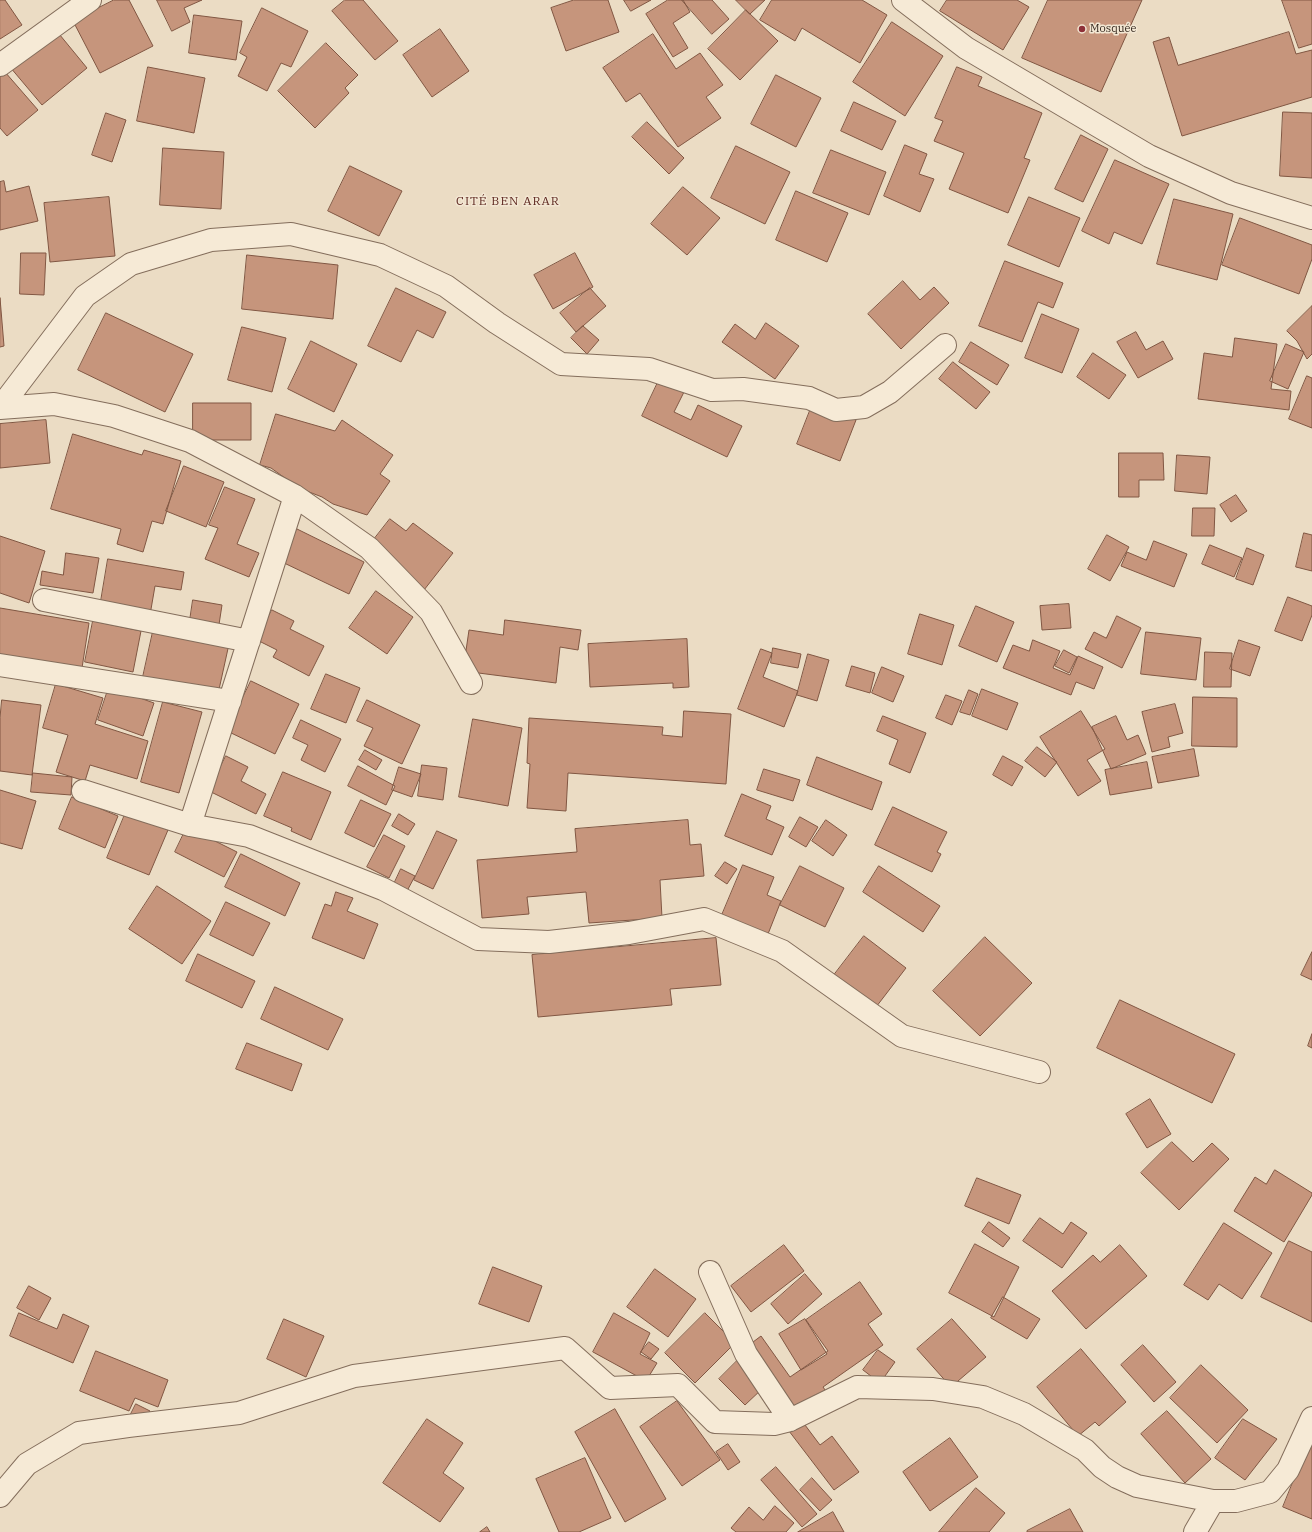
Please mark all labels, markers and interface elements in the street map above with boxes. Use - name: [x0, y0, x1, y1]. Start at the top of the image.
- place label: Mosquée: [1090, 22, 1136, 36]
- marker: Mosquée: [1077, 24, 1087, 34]
- district label: CITÉ BEN ARAR: [456, 195, 560, 209]

